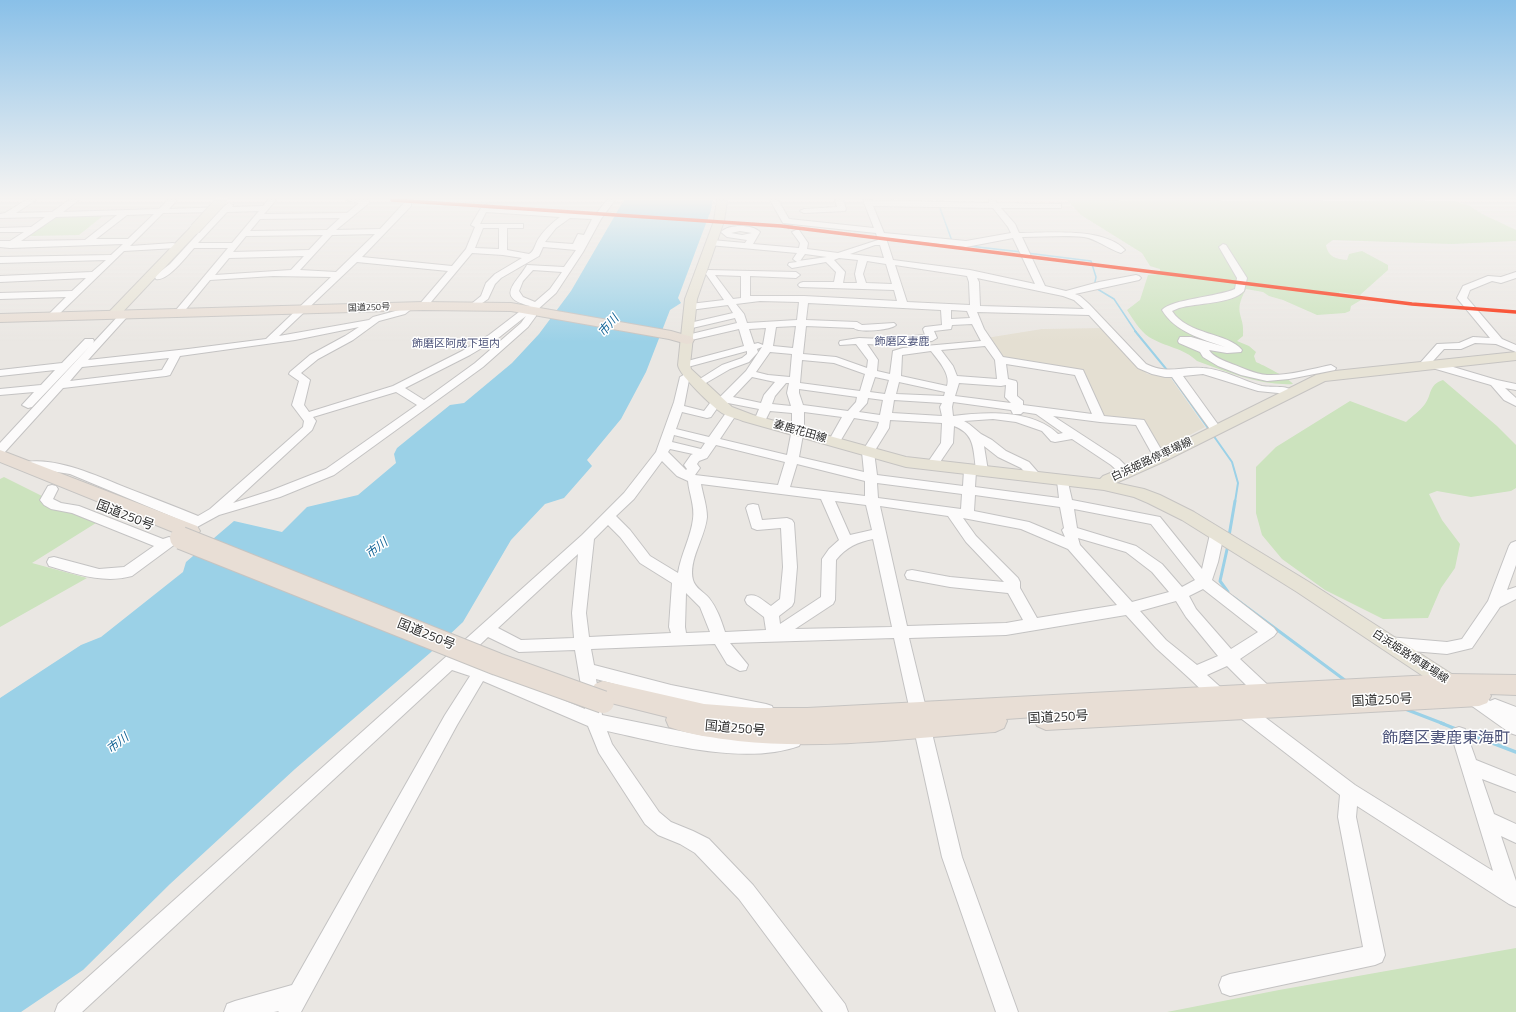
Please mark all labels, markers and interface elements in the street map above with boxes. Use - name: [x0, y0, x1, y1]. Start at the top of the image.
- street label: 国道250号: [348, 302, 390, 314]
- water label: 市川: [596, 312, 622, 340]
- district label: 飾磨区妻鹿: [875, 335, 929, 349]
- district label: 飾磨区阿成下垣内: [412, 337, 500, 351]
- street label: 妻鹿花田線: [772, 418, 828, 446]
- street label: 白浜姫路停車場線: [1109, 435, 1195, 485]
- street label: 国道250号: [94, 498, 156, 534]
- water label: 市川: [363, 536, 391, 562]
- street label: 国道250号: [395, 616, 457, 654]
- street label: 白浜姫路停車場線: [1370, 628, 1450, 686]
- street label: 国道250号: [1351, 692, 1413, 710]
- street label: 国道250号: [1027, 709, 1089, 727]
- street label: 国道250号: [704, 719, 766, 739]
- district label: 飾磨区妻鹿東海町: [1382, 729, 1510, 749]
- water label: 市川: [104, 731, 132, 757]

